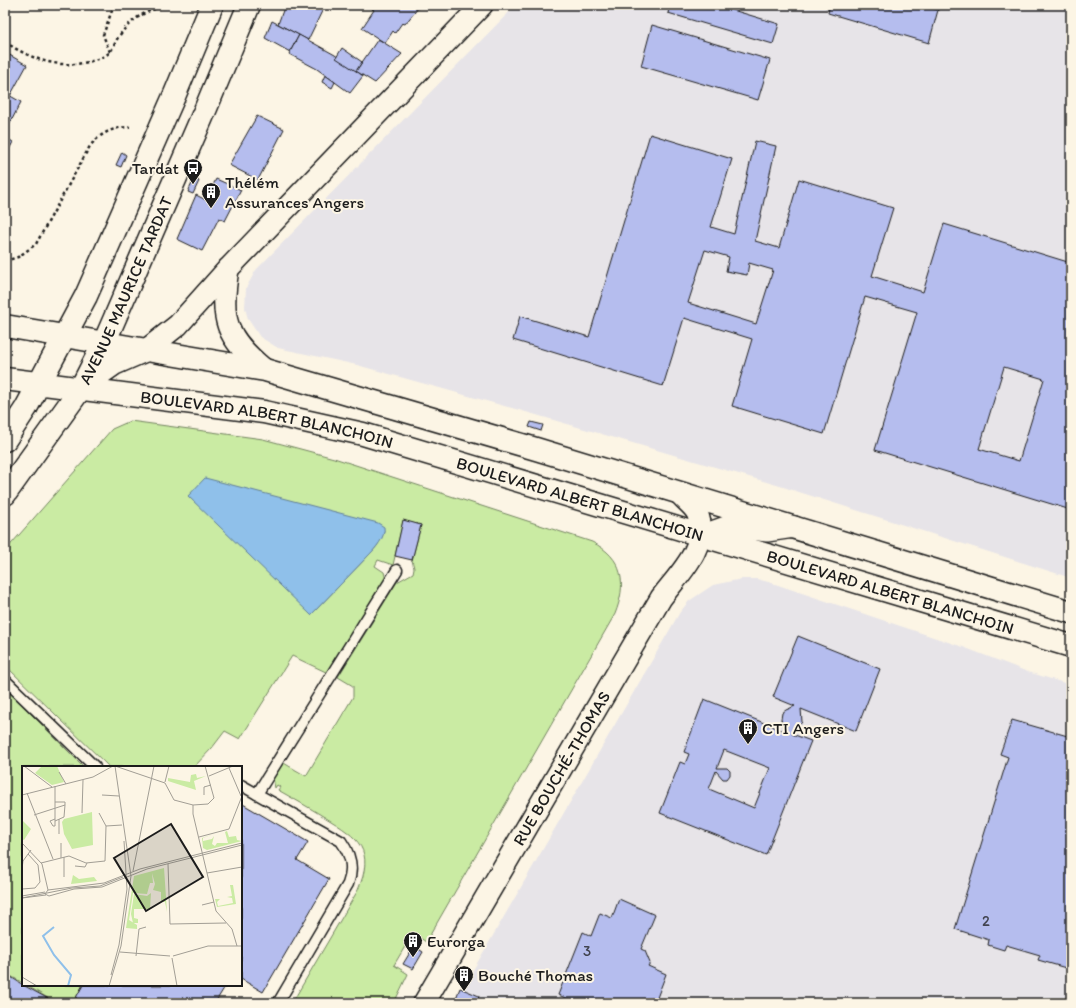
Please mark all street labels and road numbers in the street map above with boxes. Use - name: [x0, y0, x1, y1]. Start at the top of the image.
- street label: AVENUE MAURICE TARDAT: [75, 193, 177, 388]
- street label: BOULEVARD ALBERT BLANCHOIN: [139, 386, 396, 452]
- street label: BOULEVARD ALBERT BLANCHOIN: [454, 453, 706, 545]
- street label: BOULEVARD ALBERT BLANCHOIN: [764, 545, 1016, 638]
- street label: RUE BOUCHÉ-THOMAS: [508, 687, 614, 849]

